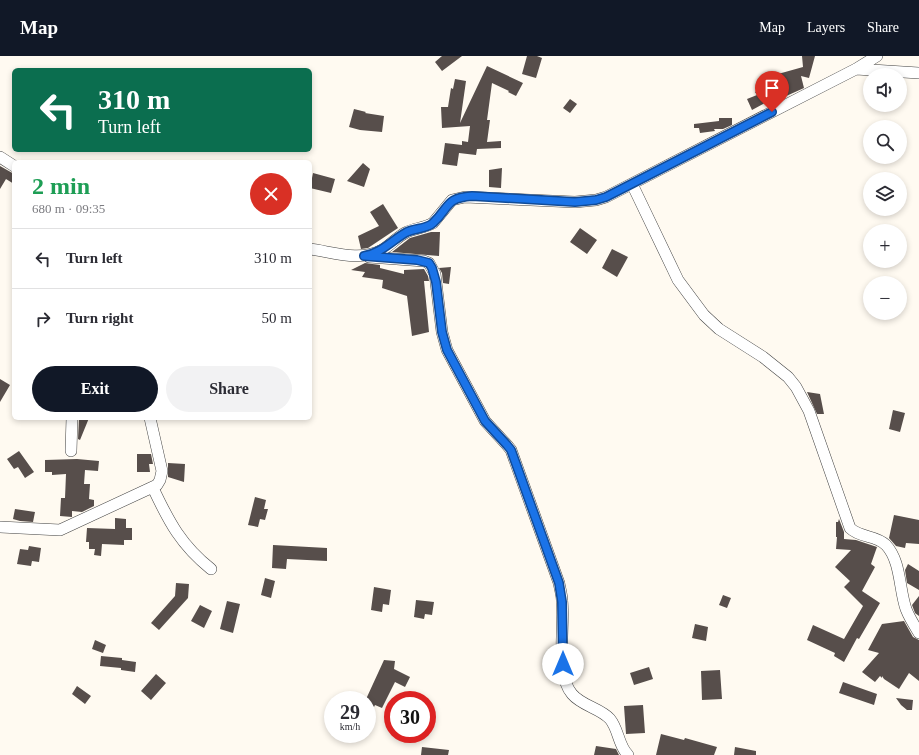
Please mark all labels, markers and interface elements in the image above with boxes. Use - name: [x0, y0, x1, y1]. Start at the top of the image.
- text: Map: [20, 17, 58, 38]
- text: Map: [759, 20, 785, 35]
- text: Layers: [807, 20, 845, 35]
- text: Share: [867, 20, 899, 35]
- map controls: [863, 68, 907, 320]
- button: sound: [863, 68, 907, 112]
- pin: [755, 71, 789, 112]
- icon: arrive: [761, 77, 783, 99]
- icon: left: [32, 84, 84, 136]
- text: 310 m: [98, 84, 170, 115]
- text: Turn left: [98, 117, 161, 137]
- button: search: [863, 120, 907, 164]
- button: layers: [863, 172, 907, 216]
- text: 2 min: [32, 173, 90, 199]
- button: close: [250, 173, 292, 215]
- text: 680 m · 09:35: [32, 201, 105, 216]
- button: +: [863, 224, 907, 268]
- icon: left: [32, 248, 54, 270]
- text: Turn left: [66, 250, 123, 266]
- text: 310 m: [254, 250, 292, 266]
- button: −: [863, 276, 907, 320]
- icon: right: [32, 308, 54, 330]
- text: Turn right: [66, 310, 133, 326]
- text: 50 m: [262, 310, 292, 326]
- button: Exit: [32, 366, 158, 412]
- button: Share: [166, 366, 292, 412]
- position arrow: [542, 643, 584, 685]
- speed limit sign: 30: [384, 691, 436, 743]
- text: 29: [340, 701, 360, 723]
- text: km/h: [340, 721, 360, 732]

